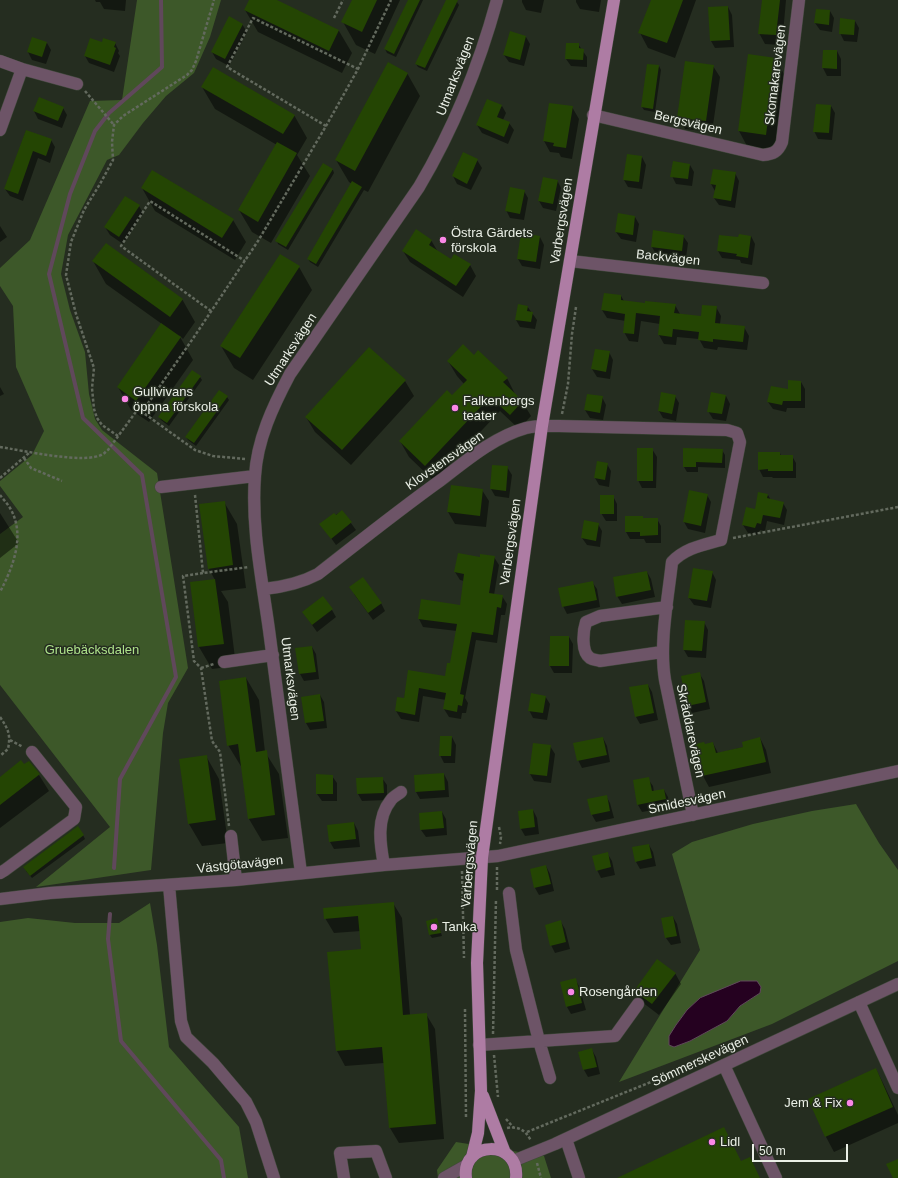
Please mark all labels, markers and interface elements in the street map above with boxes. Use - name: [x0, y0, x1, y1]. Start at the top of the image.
- street label: Skomakarevägen: [762, 24, 790, 126]
- street label: Utmarksvägen: [434, 34, 478, 118]
- street label: Bergsvägen: [652, 108, 724, 138]
- street label: Varbergsvägen: [547, 177, 577, 265]
- place label: Östra Gärdets förskola: [451, 225, 533, 256]
- marker: Östra Gärdets förskola: [438, 235, 448, 245]
- street label: Backvägen: [635, 247, 701, 269]
- street label: Utmarksvägen: [262, 311, 320, 389]
- place label: Gullvivans öppna förskola: [133, 384, 218, 415]
- place label: Falkenbergs teater: [463, 393, 535, 424]
- marker: Gullvivans öppna förskola: [120, 394, 130, 404]
- marker: Falkenbergs teater: [450, 403, 460, 413]
- street label: Klovstensvägen: [403, 428, 487, 494]
- street label: Varbergsvägen: [497, 498, 525, 586]
- street label: Utmarksvägen: [277, 636, 303, 722]
- park label: Gruebäcksdalen: [45, 642, 139, 658]
- street label: Skräddarevägen: [672, 683, 708, 779]
- street label: Smidesvägen: [647, 786, 727, 818]
- street label: Varbergsvägen: [458, 820, 482, 908]
- street label: Västgötavägen: [196, 853, 284, 877]
- place label: Tanka: [442, 919, 477, 935]
- marker: Tanka: [429, 922, 439, 932]
- place label: Rosengården: [579, 984, 657, 1000]
- marker: Rosengården: [566, 987, 576, 997]
- street label: Sömmerskevägen: [649, 1032, 751, 1090]
- place label: Jem & Fix: [784, 1095, 842, 1111]
- marker: Jem & Fix: [845, 1098, 855, 1108]
- place label: Lidl: [720, 1134, 740, 1150]
- scale bar: [754, 1136, 850, 1162]
- marker: Lidl: [707, 1137, 717, 1147]
- text: 50 m: [759, 1144, 786, 1158]

